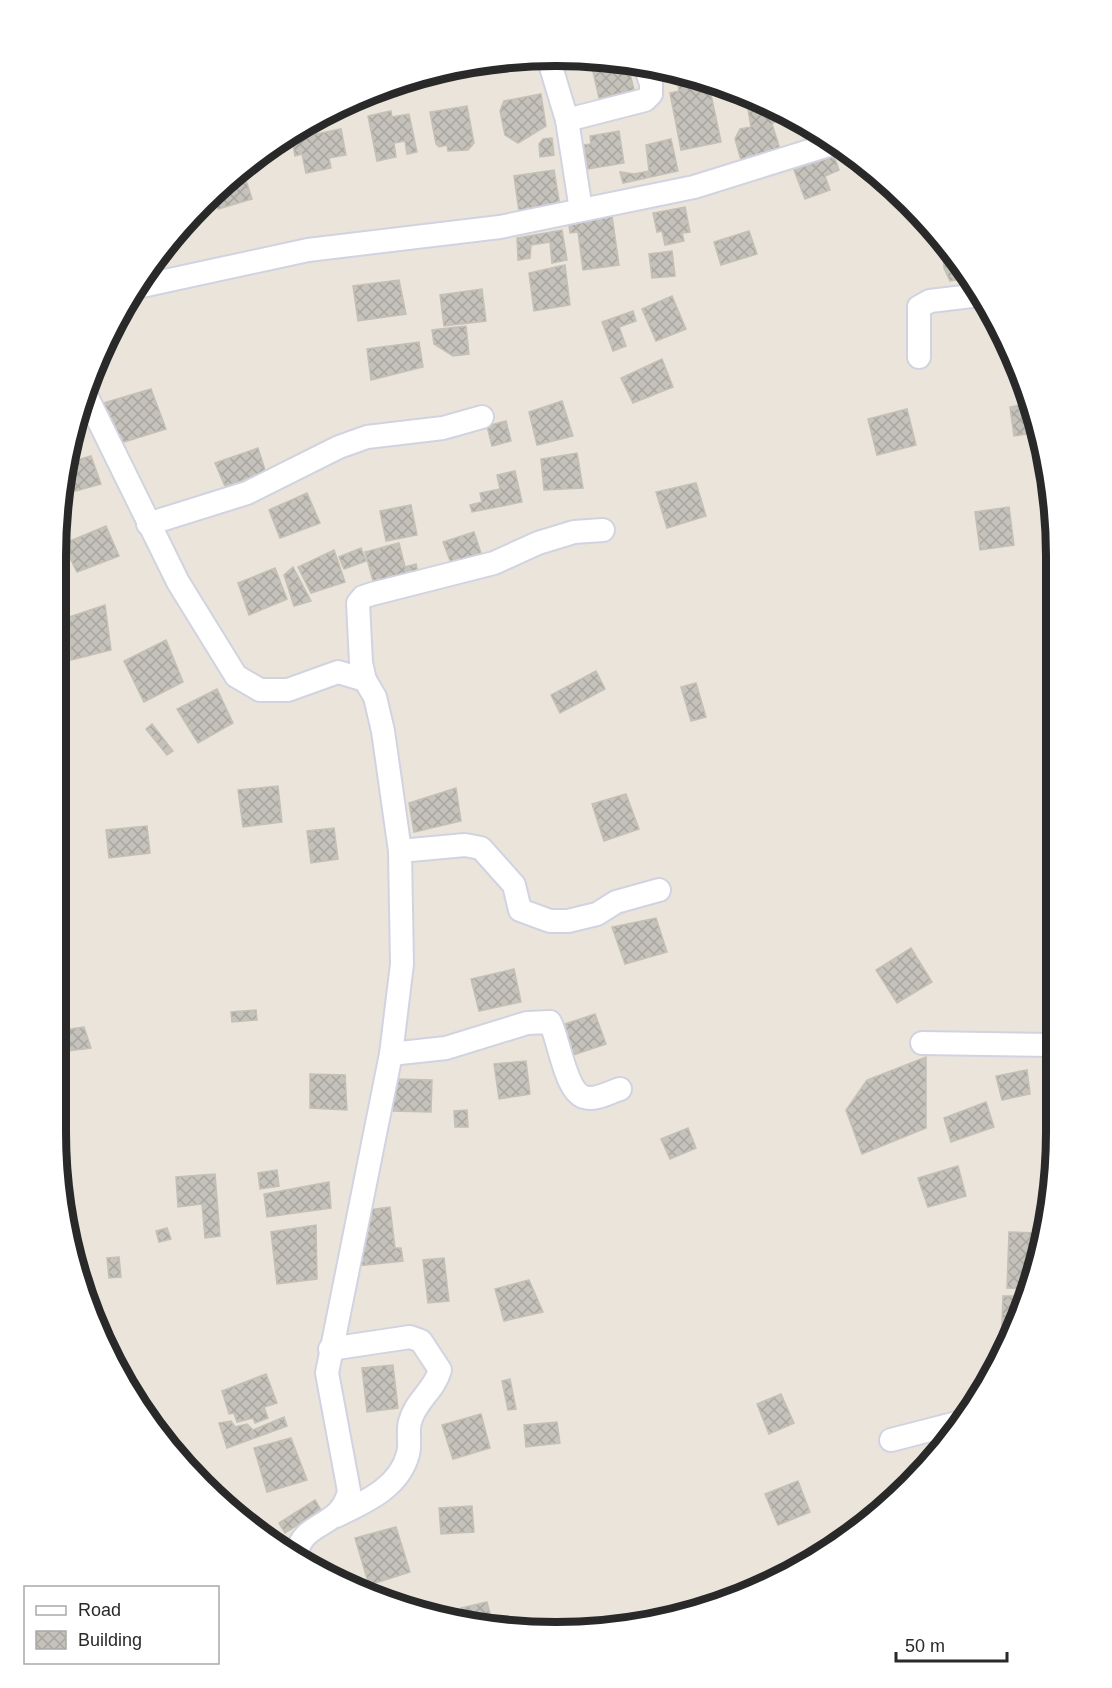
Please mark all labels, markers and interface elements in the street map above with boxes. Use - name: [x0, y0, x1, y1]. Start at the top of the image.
- legend: [24, 1586, 219, 1664]
- text: Road: [78, 1600, 121, 1620]
- scale bar: [896, 1625, 1007, 1663]
- text: Building: [78, 1630, 142, 1650]
- text: 50 m: [905, 1636, 945, 1656]

